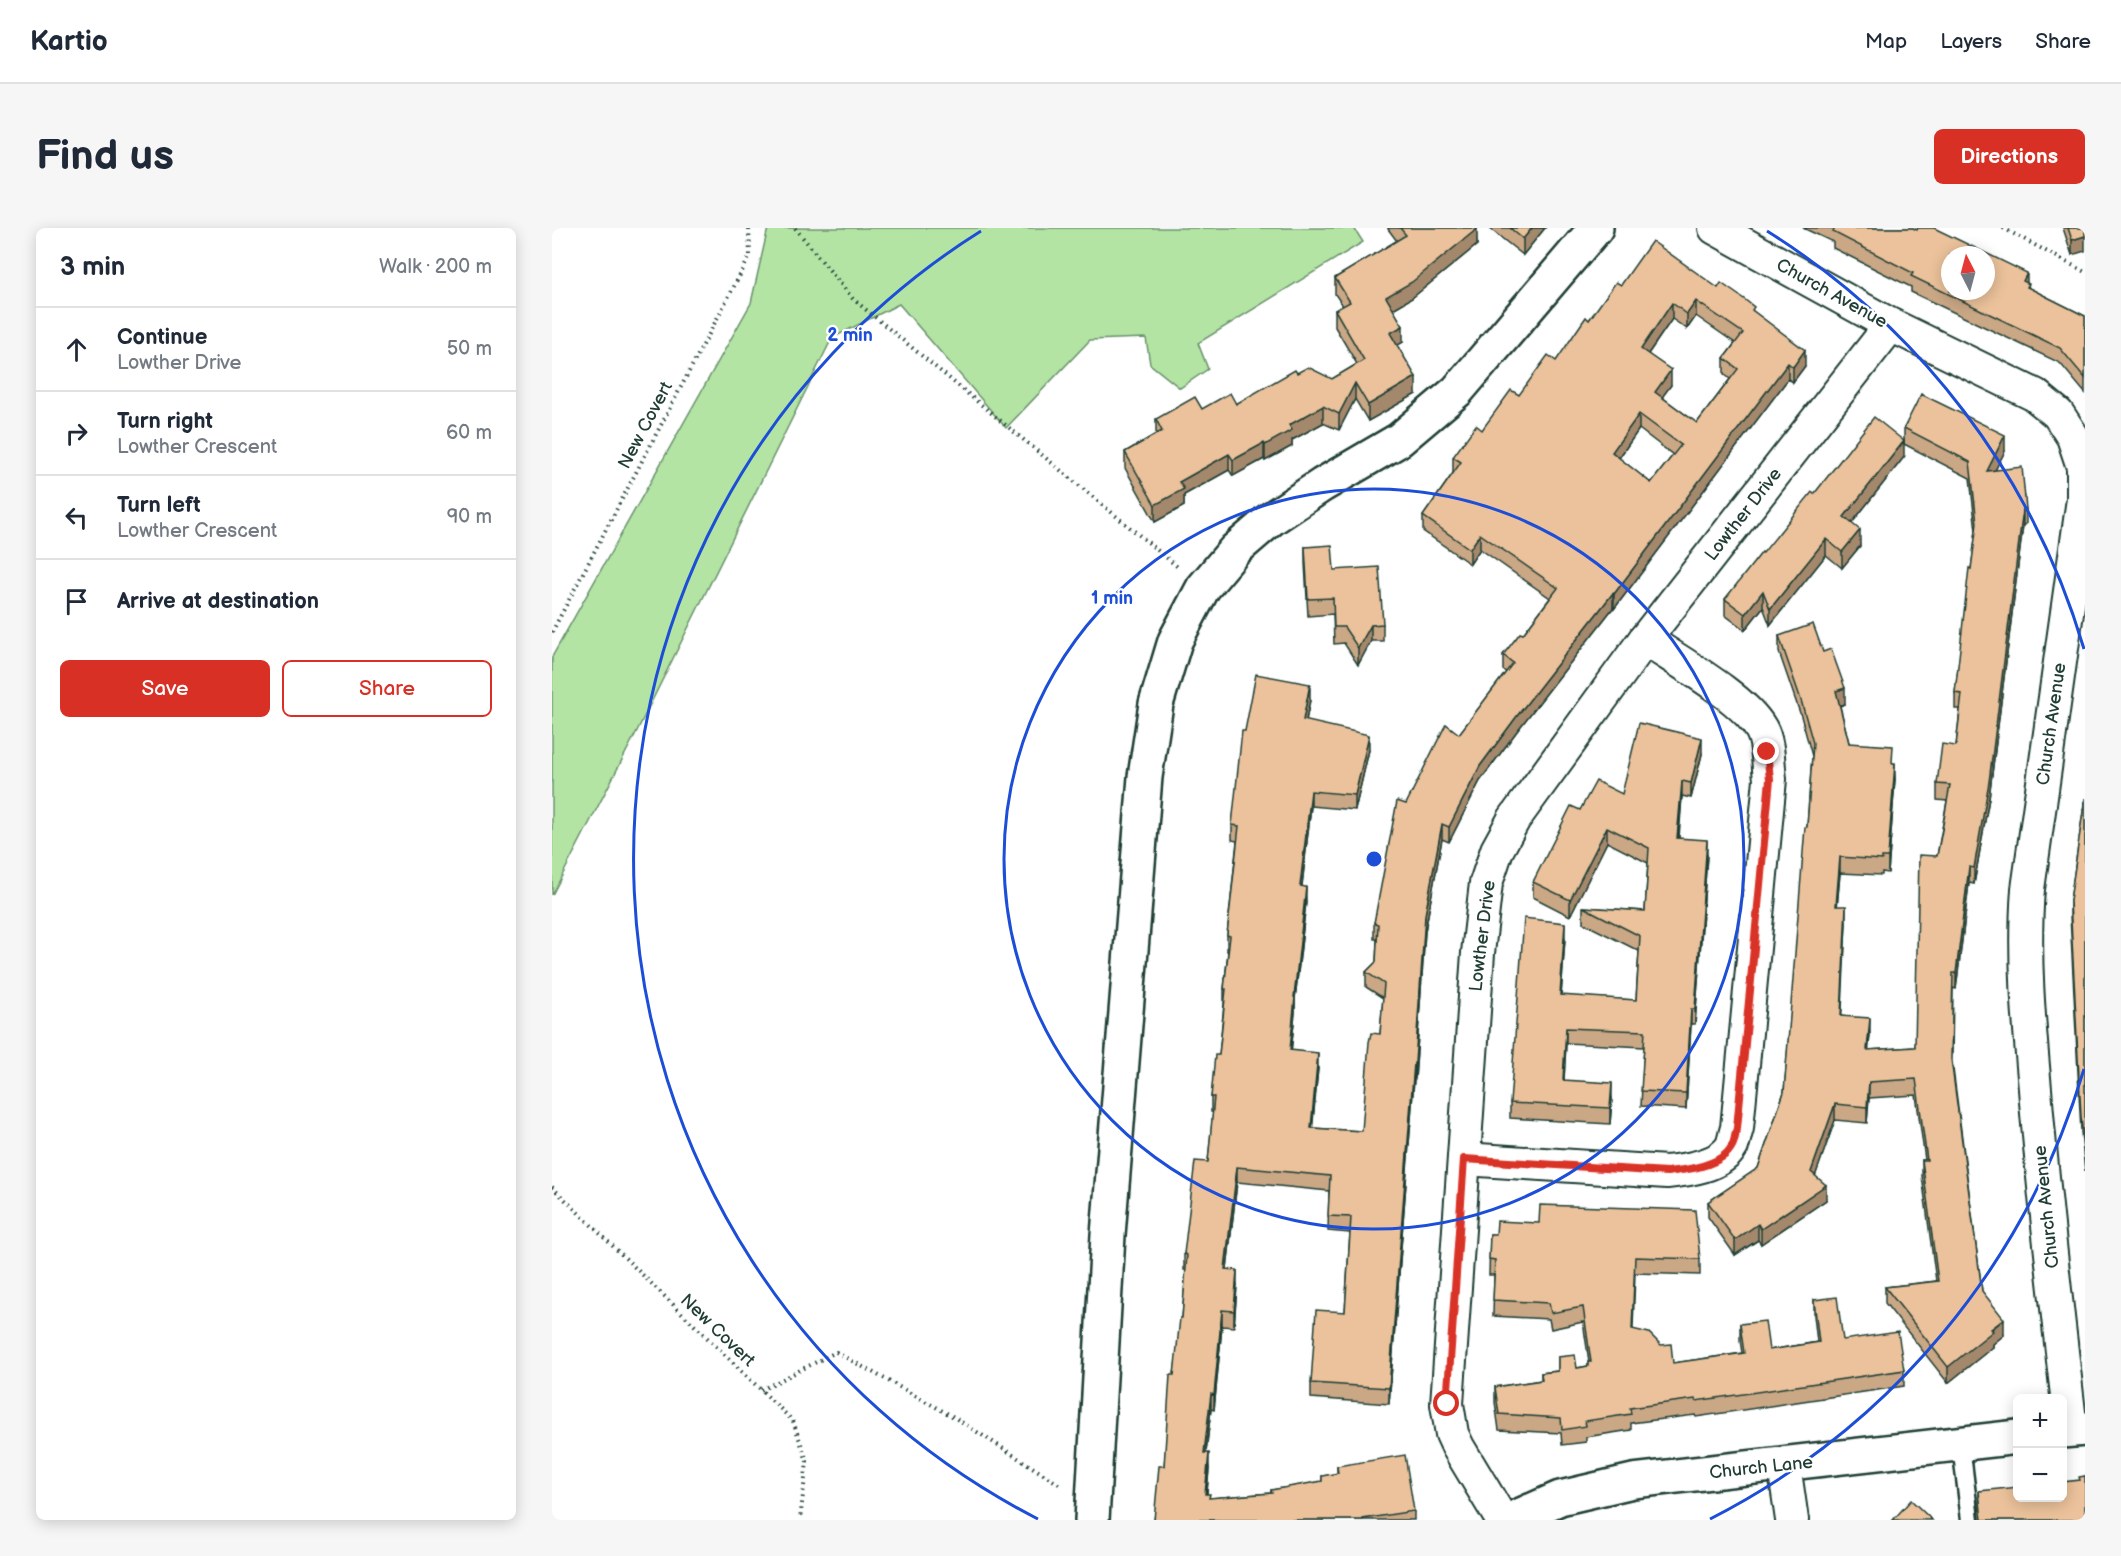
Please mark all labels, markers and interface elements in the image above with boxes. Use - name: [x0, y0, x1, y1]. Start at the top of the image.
- text: Kartio: [30, 25, 108, 58]
- text: Map: [1865, 29, 1907, 54]
- text: Layers: [1940, 29, 2002, 54]
- text: Share: [2035, 29, 2091, 54]
- button: Directions: [1934, 129, 2085, 184]
- text: Find us: [36, 131, 174, 182]
- north arrow: [1941, 246, 1995, 300]
- text: 3 min: [60, 252, 125, 283]
- street label: Church Avenue: [1773, 254, 1891, 333]
- text: Walk · 200 m: [379, 255, 492, 279]
- text: Continue: [117, 324, 207, 351]
- text: 2 min: [827, 325, 873, 346]
- icon: ahead: [60, 333, 93, 366]
- text: 50 m: [447, 337, 492, 361]
- text: Lowther Drive: [117, 351, 241, 375]
- street label: New Covert: [614, 378, 677, 472]
- text: Turn right: [117, 408, 213, 435]
- icon: right: [60, 417, 93, 450]
- text: 60 m: [446, 421, 492, 445]
- text: Lowther Crescent: [117, 435, 277, 459]
- street label: Lowther Drive: [1701, 463, 1786, 565]
- text: Turn left: [117, 492, 201, 519]
- icon: left: [60, 501, 93, 534]
- text: 90 m: [447, 505, 492, 529]
- text: Lowther Crescent: [117, 519, 277, 543]
- icon: arrive: [60, 585, 93, 618]
- text: Arrive at destination: [117, 588, 319, 615]
- text: 1 min: [1091, 588, 1133, 609]
- button: Save: [60, 660, 270, 717]
- button: Share: [282, 660, 492, 717]
- street label: Church Avenue: [2032, 661, 2071, 787]
- route end: [1753, 738, 1779, 764]
- centre of rings: [1364, 849, 1384, 869]
- street label: Lowther Drive: [1465, 879, 1500, 993]
- street label: Church Avenue: [2030, 1144, 2063, 1270]
- street label: New Covert: [676, 1290, 760, 1371]
- route start: [1433, 1390, 1459, 1416]
- map controls: [2013, 1394, 2067, 1502]
- button: +: [2013, 1394, 2067, 1448]
- button: −: [2013, 1448, 2067, 1502]
- street label: Church Lane: [1708, 1452, 1814, 1483]

